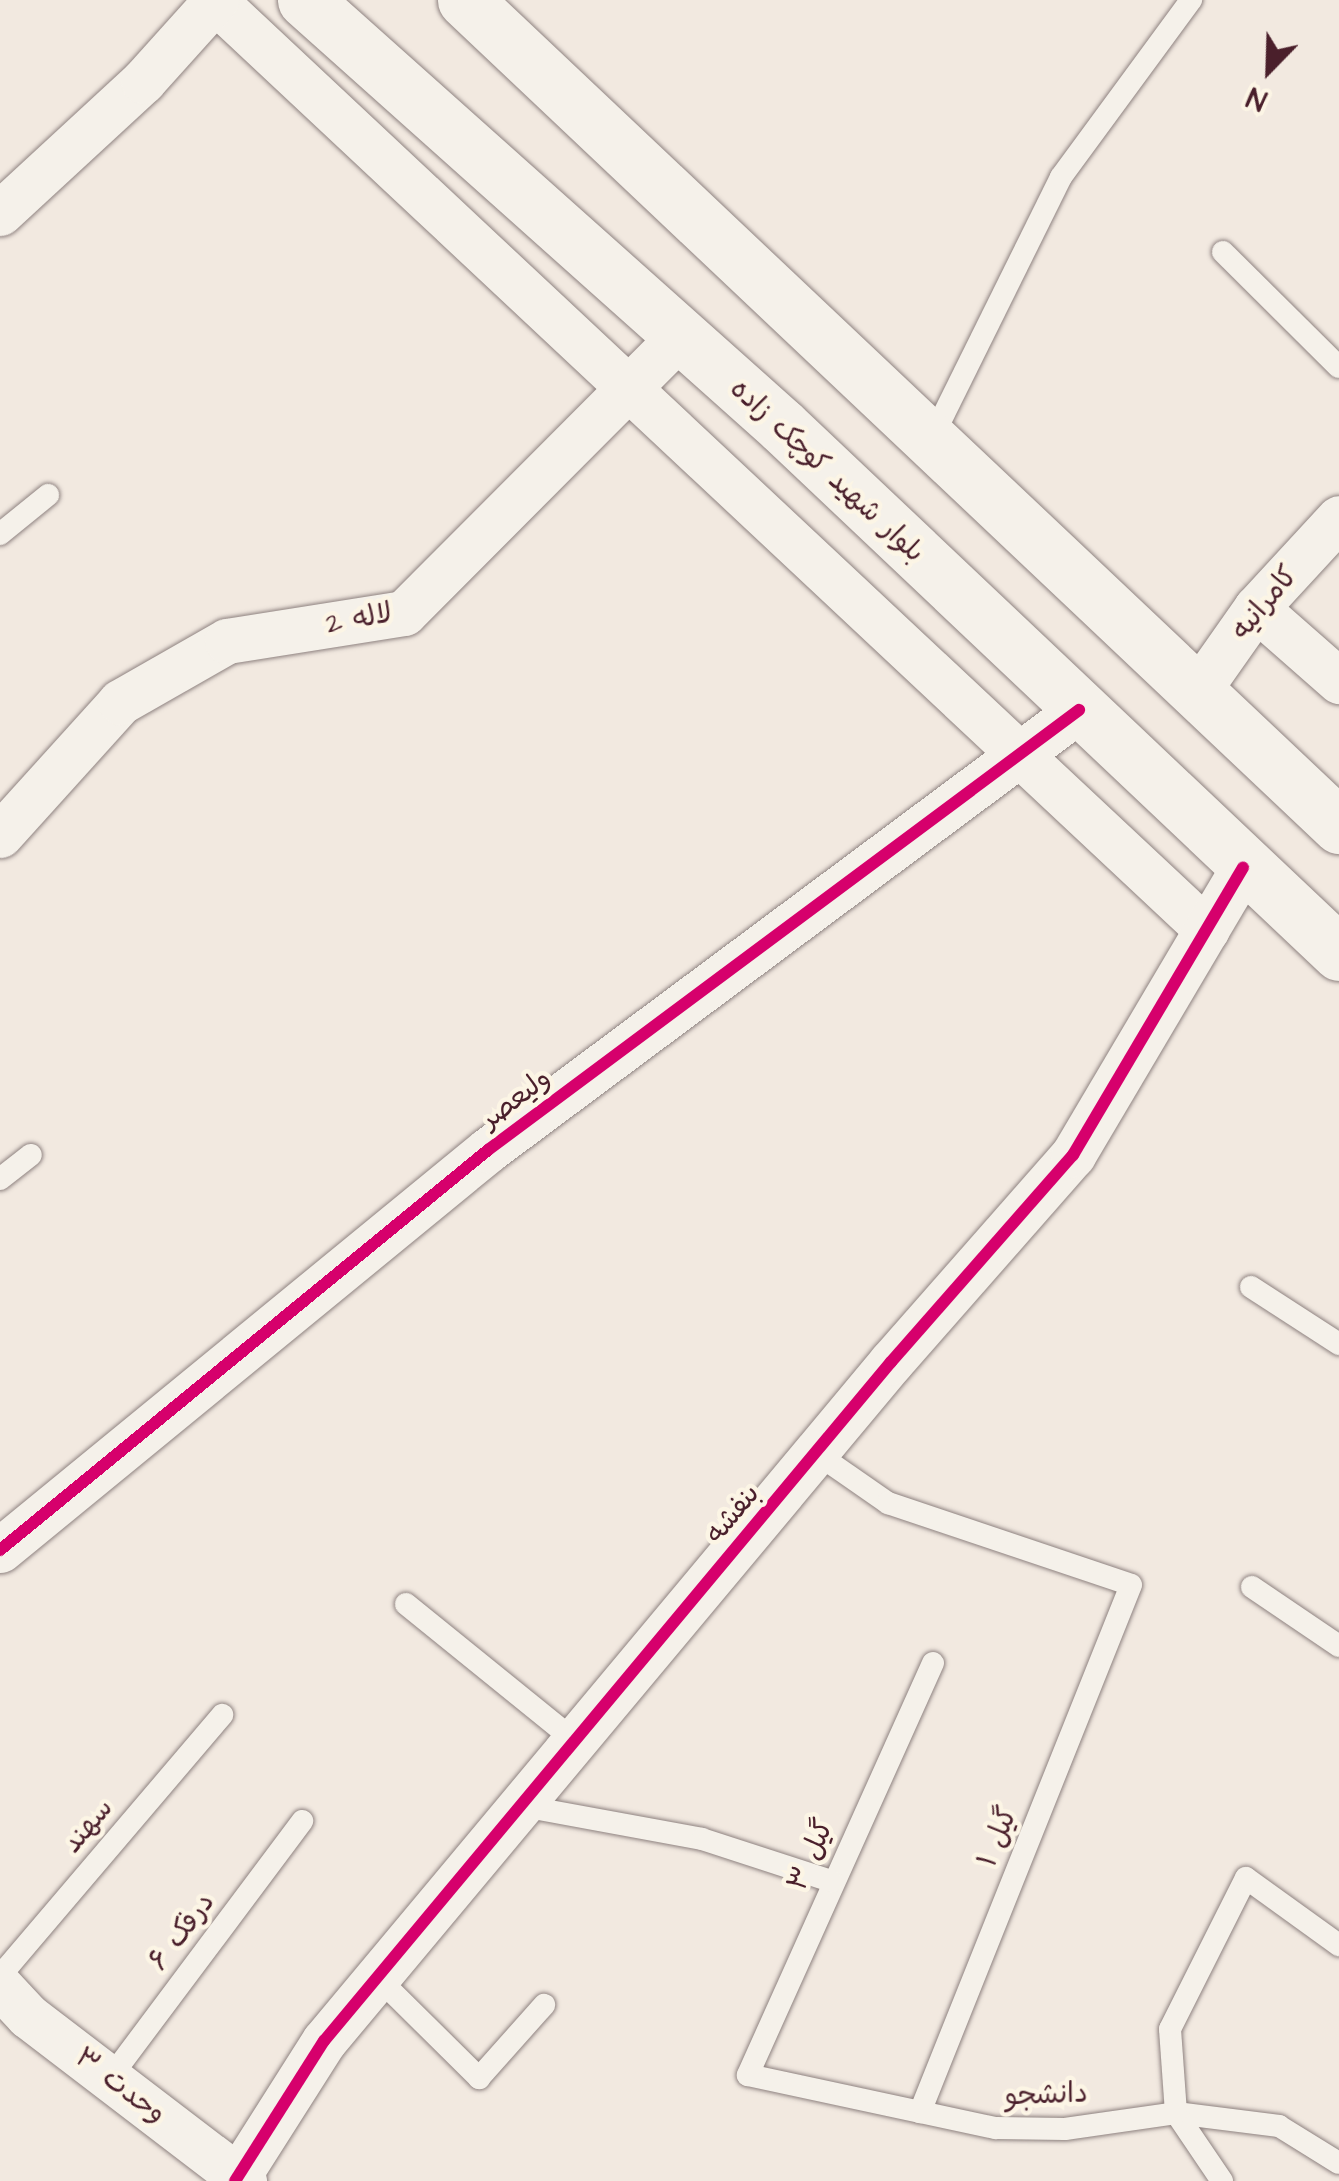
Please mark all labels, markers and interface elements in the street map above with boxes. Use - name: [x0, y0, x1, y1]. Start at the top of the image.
- north arrow: [1219, 20, 1319, 120]
- text: N: [1241, 77, 1273, 119]
- street label: بلوار شهید کوچک زاده: [723, 372, 931, 570]
- street label: کامرانیه: [1225, 559, 1305, 647]
- street label: لاله 2: [323, 597, 395, 641]
- street label: ولیعصر: [474, 1062, 558, 1136]
- street label: بنفشه: [699, 1478, 767, 1550]
- street label: سهند: [56, 1792, 120, 1860]
- street label: گیل ۱: [971, 1802, 1025, 1872]
- street label: گیل ۳: [780, 1814, 842, 1896]
- street label: درفک ۶: [142, 1887, 222, 1977]
- street label: وحدت ۳: [68, 2041, 172, 2131]
- street label: دانشجو: [1004, 2077, 1088, 2113]

